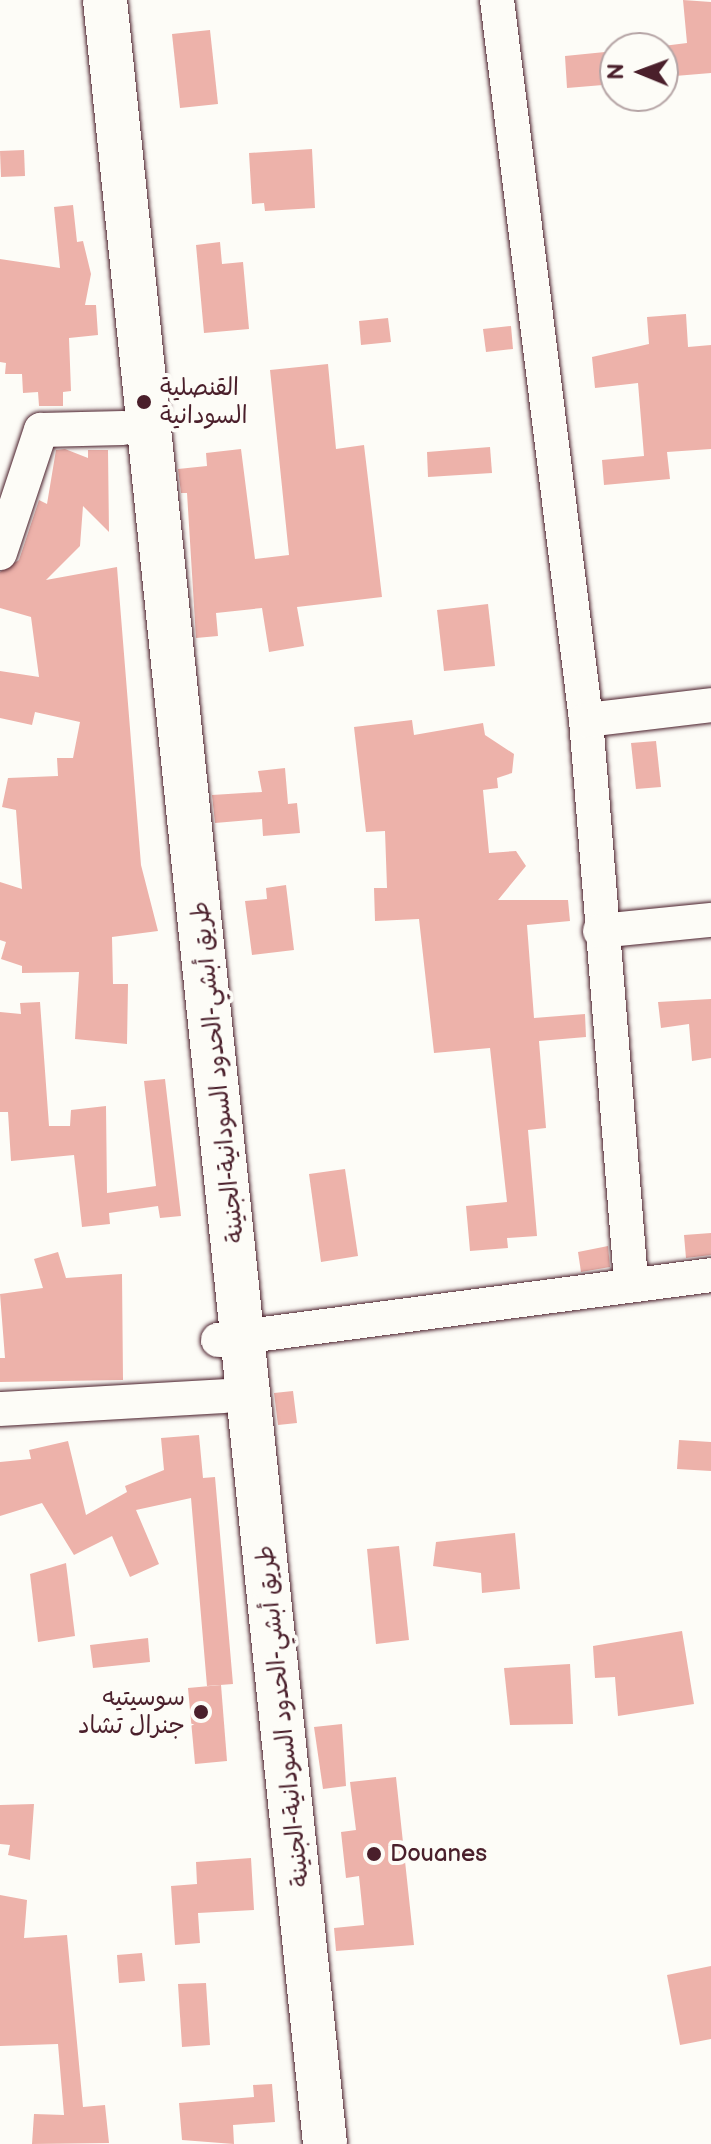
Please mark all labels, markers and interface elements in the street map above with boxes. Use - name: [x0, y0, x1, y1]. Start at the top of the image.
- north arrow: [599, 32, 679, 112]
- text: N: [603, 63, 630, 80]
- place label: القنصلية السودانية: [160, 374, 248, 430]
- marker: القنصلية السودانية: [135, 393, 153, 411]
- street label: طريق أبشي-الحدود السودانية-الجنينة: [186, 900, 250, 1244]
- street label: طريق أبشي-الحدود السودانية-الجنينة: [251, 1544, 315, 1888]
- place label: سوسيتيه جنرال تشاد: [78, 1684, 185, 1740]
- marker: سوسيتيه جنرال تشاد: [192, 1703, 210, 1721]
- place label: Douanes: [390, 1840, 487, 1868]
- marker: Douanes: [365, 1845, 383, 1863]

